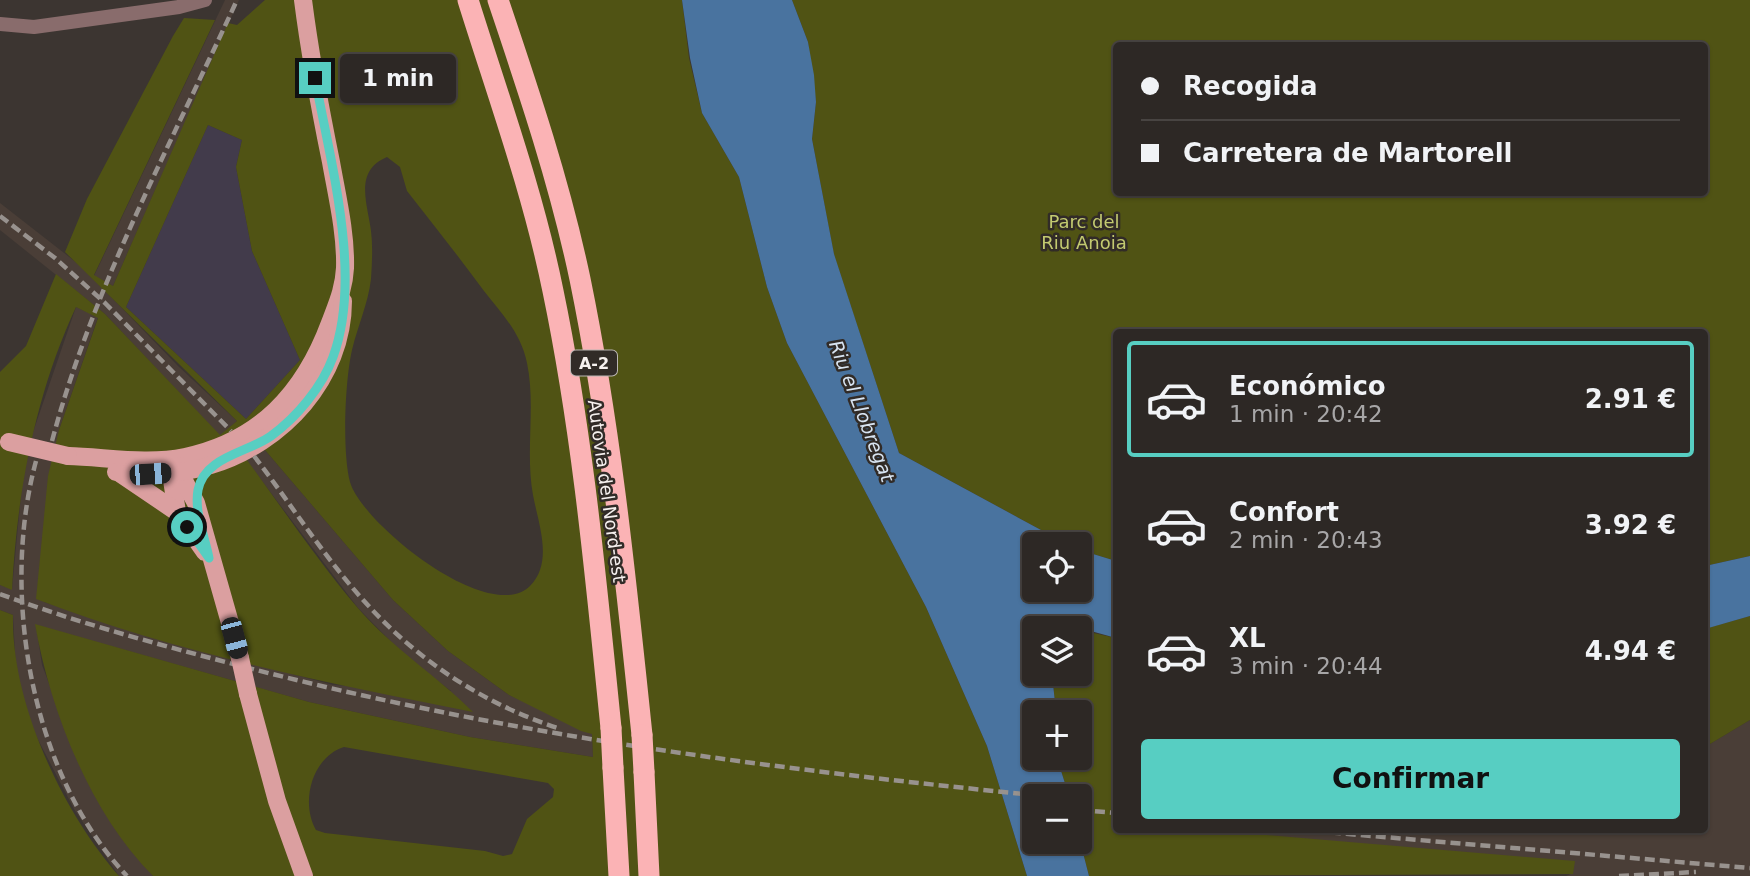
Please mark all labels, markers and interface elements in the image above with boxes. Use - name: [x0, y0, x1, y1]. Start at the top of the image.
- callout: 1 min: [340, 54, 455, 102]
- route end: [299, 62, 331, 94]
- text: 1 min: [362, 65, 434, 91]
- text: Recogida: [1183, 71, 1318, 101]
- text: Carretera de Martorell: [1183, 138, 1513, 168]
- park label: Parc del Riu Anoia: [1041, 211, 1127, 253]
- water label: Riu el Llobregat: [825, 337, 900, 486]
- road number: A-2: [571, 350, 617, 376]
- icon: car: [1145, 368, 1208, 431]
- text: Económico: [1229, 371, 1386, 401]
- text: 2.91 €: [1585, 384, 1676, 414]
- street label: Autovia del Nord-est: [584, 398, 630, 584]
- text: 1 min · 20:42: [1229, 401, 1383, 427]
- car: [129, 462, 172, 486]
- icon: car: [1145, 494, 1208, 557]
- text: Confort: [1229, 497, 1339, 527]
- text: 3.92 €: [1585, 510, 1676, 540]
- route start: [171, 511, 203, 543]
- text: 2 min · 20:43: [1229, 527, 1383, 553]
- map controls: [1022, 532, 1092, 854]
- button: locate: [1022, 532, 1092, 602]
- car: [219, 615, 250, 661]
- button: layers: [1022, 616, 1092, 686]
- icon: car: [1145, 620, 1208, 683]
- text: XL: [1229, 623, 1266, 653]
- text: 4.94 €: [1585, 636, 1676, 666]
- text: 3 min · 20:44: [1229, 653, 1383, 679]
- button: +: [1022, 700, 1092, 770]
- button: Confirmar: [1141, 739, 1680, 819]
- button: −: [1022, 784, 1092, 854]

